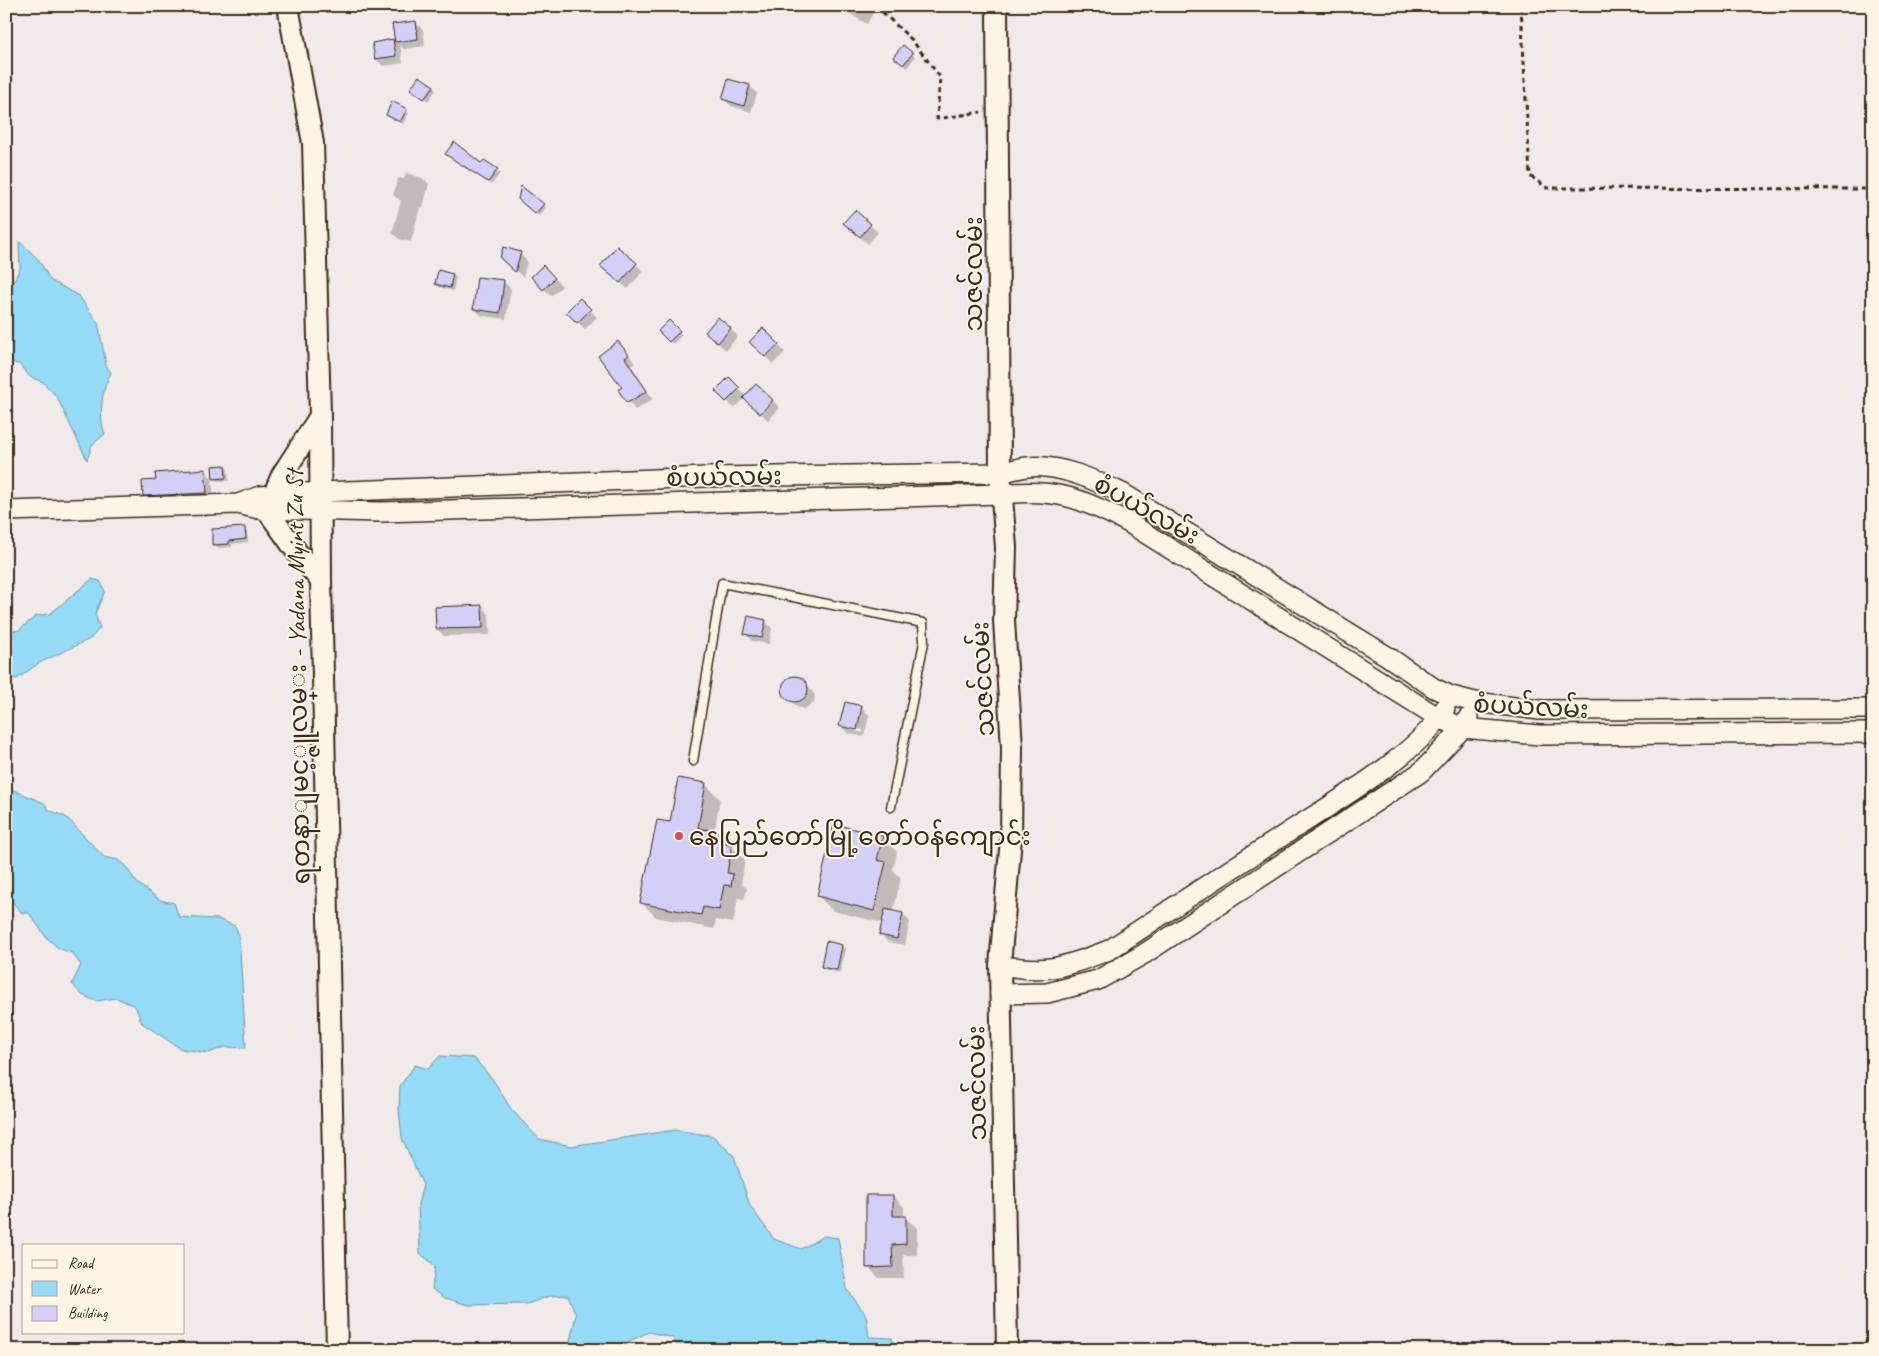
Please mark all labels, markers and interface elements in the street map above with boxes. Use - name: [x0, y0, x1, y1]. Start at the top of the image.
- street label: သဇင်လမ်း: [956, 216, 990, 332]
- street label: စံပယ်လမ်း: [666, 458, 782, 494]
- street label: ရတနာျမင့္ဇူလမ္း - Yadana Myint Zu St: [278, 466, 322, 885]
- street label: စံပယ်လမ်း: [1088, 466, 1206, 552]
- street label: သဇင်လမ်း: [962, 621, 1002, 737]
- street label: စံပယ်လမ်း: [1472, 686, 1590, 726]
- place label: နေပြည်တော်မြို့တော်ဝန်ကျောင်း: [689, 819, 1031, 857]
- marker: နေပြည်တော်မြို့တော်ဝန်ကျောင်း: [673, 830, 685, 842]
- street label: သဇင်လမ်း: [958, 1025, 994, 1141]
- legend: [22, 1244, 185, 1334]
- text: Road: [68, 1254, 95, 1273]
- text: Water: [68, 1280, 102, 1299]
- text: Building: [68, 1304, 108, 1323]

